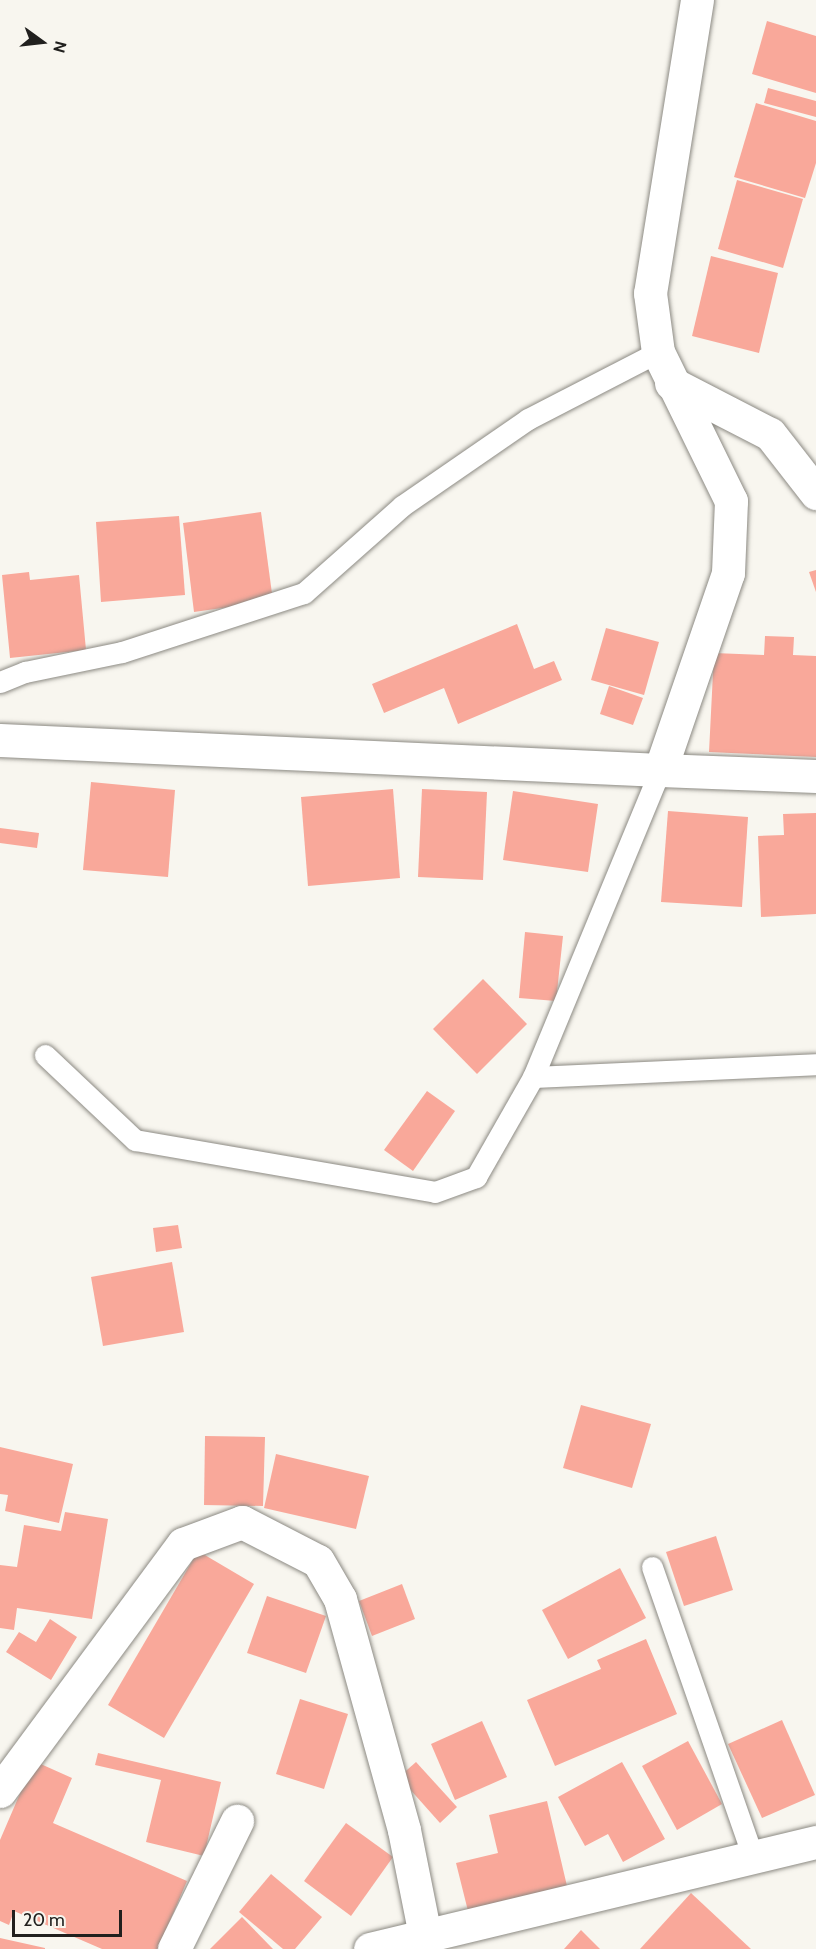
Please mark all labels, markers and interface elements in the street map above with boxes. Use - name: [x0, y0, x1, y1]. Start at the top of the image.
- north arrow: [12, 12, 72, 72]
- text: N: [49, 39, 71, 55]
- scale bar: [15, 1898, 124, 1936]
- text: 20 m: [23, 1909, 65, 1931]

